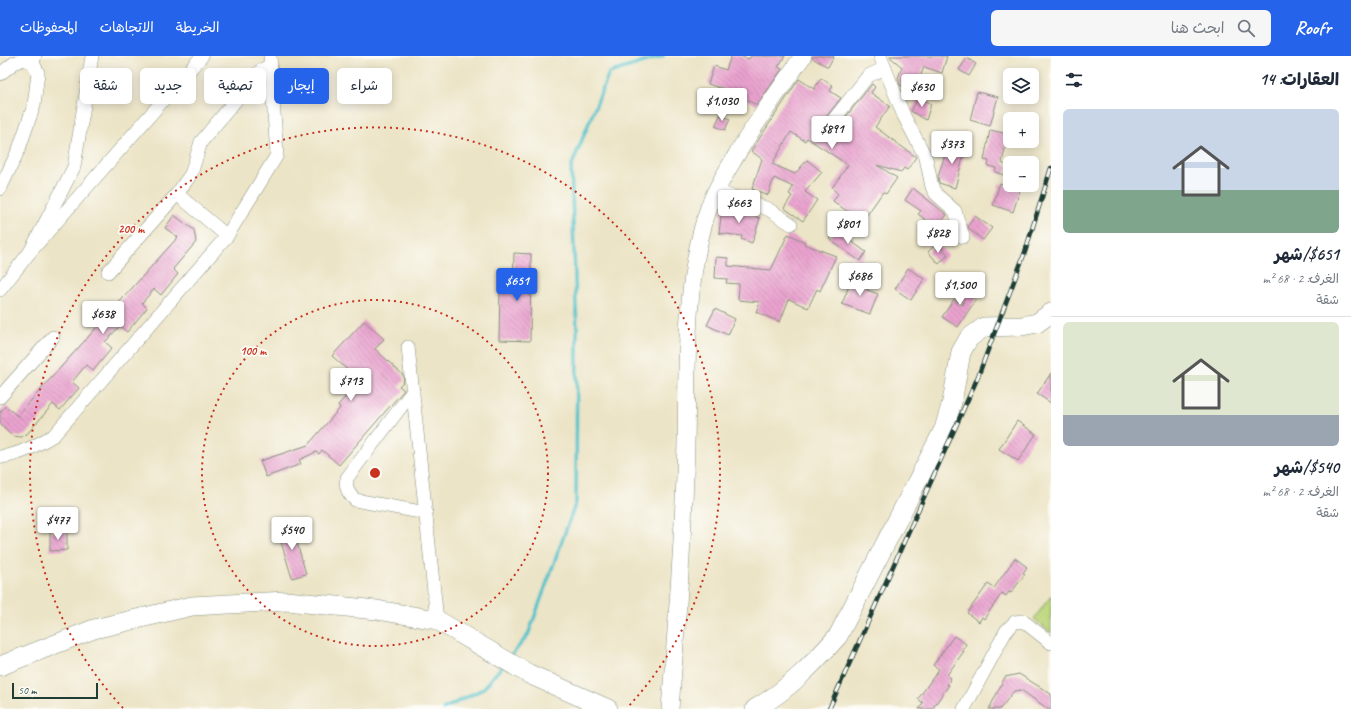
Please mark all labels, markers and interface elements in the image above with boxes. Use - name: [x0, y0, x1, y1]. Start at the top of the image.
- search box: [991, 10, 1271, 46]
- text: Roofr: [1295, 16, 1331, 40]
- icon: search: [1235, 17, 1257, 39]
- text: المحفوظات: [20, 19, 78, 36]
- text: الاتجاهات: [100, 19, 154, 36]
- text: الخريطة: [176, 19, 219, 36]
- text: ابحث هنا: [1171, 19, 1225, 38]
- chip: شقة: [80, 68, 132, 104]
- chip: جديد: [140, 68, 196, 104]
- chip: تصفية: [204, 68, 266, 104]
- chip: إيجار: [274, 68, 329, 104]
- chip: شراء: [337, 68, 392, 104]
- map controls: [1003, 68, 1039, 192]
- button: layers: [1003, 68, 1039, 104]
- icon: filters: [1063, 69, 1085, 91]
- text: العقارات: 14: [1259, 69, 1339, 90]
- pin: $630: [898, 74, 946, 108]
- text: $630: [910, 79, 934, 95]
- pin: $1,030: [689, 88, 755, 122]
- text: $1,030: [706, 93, 738, 109]
- button: +: [1003, 112, 1039, 148]
- pin: $891: [808, 116, 856, 150]
- text: $891: [820, 121, 844, 137]
- pin: $373: [928, 131, 976, 165]
- icon: home: [1165, 135, 1237, 207]
- text: $373: [940, 136, 964, 152]
- button: −: [1003, 156, 1039, 192]
- pin: $663: [715, 190, 763, 224]
- text: $663: [727, 195, 751, 211]
- pin: $801: [824, 211, 872, 245]
- text: $801: [836, 216, 860, 232]
- pin: $828: [914, 220, 962, 254]
- text: 200 m: [118, 221, 145, 237]
- text: $828: [926, 225, 950, 241]
- text: $651/شهر: [1274, 244, 1339, 265]
- pin: $686: [836, 263, 884, 297]
- pin: $651: [493, 268, 541, 302]
- text: $686: [848, 268, 872, 284]
- text: الغرف: 2 · 68 m²: [1262, 271, 1339, 287]
- pin: $1,500: [927, 272, 993, 306]
- text: $651: [505, 273, 529, 289]
- text: $1,500: [944, 277, 976, 293]
- text: شقة: [1316, 292, 1339, 308]
- pin: $638: [79, 301, 127, 335]
- text: $638: [91, 306, 115, 322]
- text: 100 m: [240, 343, 267, 359]
- icon: home: [1165, 348, 1237, 420]
- pin: $713: [327, 368, 375, 402]
- text: $713: [339, 373, 363, 389]
- text: $540/شهر: [1275, 457, 1339, 478]
- centre of rings: [368, 466, 382, 480]
- text: الغرف: 2 · 68 m²: [1262, 484, 1339, 500]
- text: شقة: [1316, 505, 1339, 521]
- pin: $477: [34, 507, 82, 541]
- text: $477: [46, 512, 70, 528]
- pin: $540: [268, 517, 316, 551]
- text: $540: [280, 522, 304, 538]
- scale bar: [12, 681, 98, 700]
- text: 50 m: [18, 683, 37, 697]

